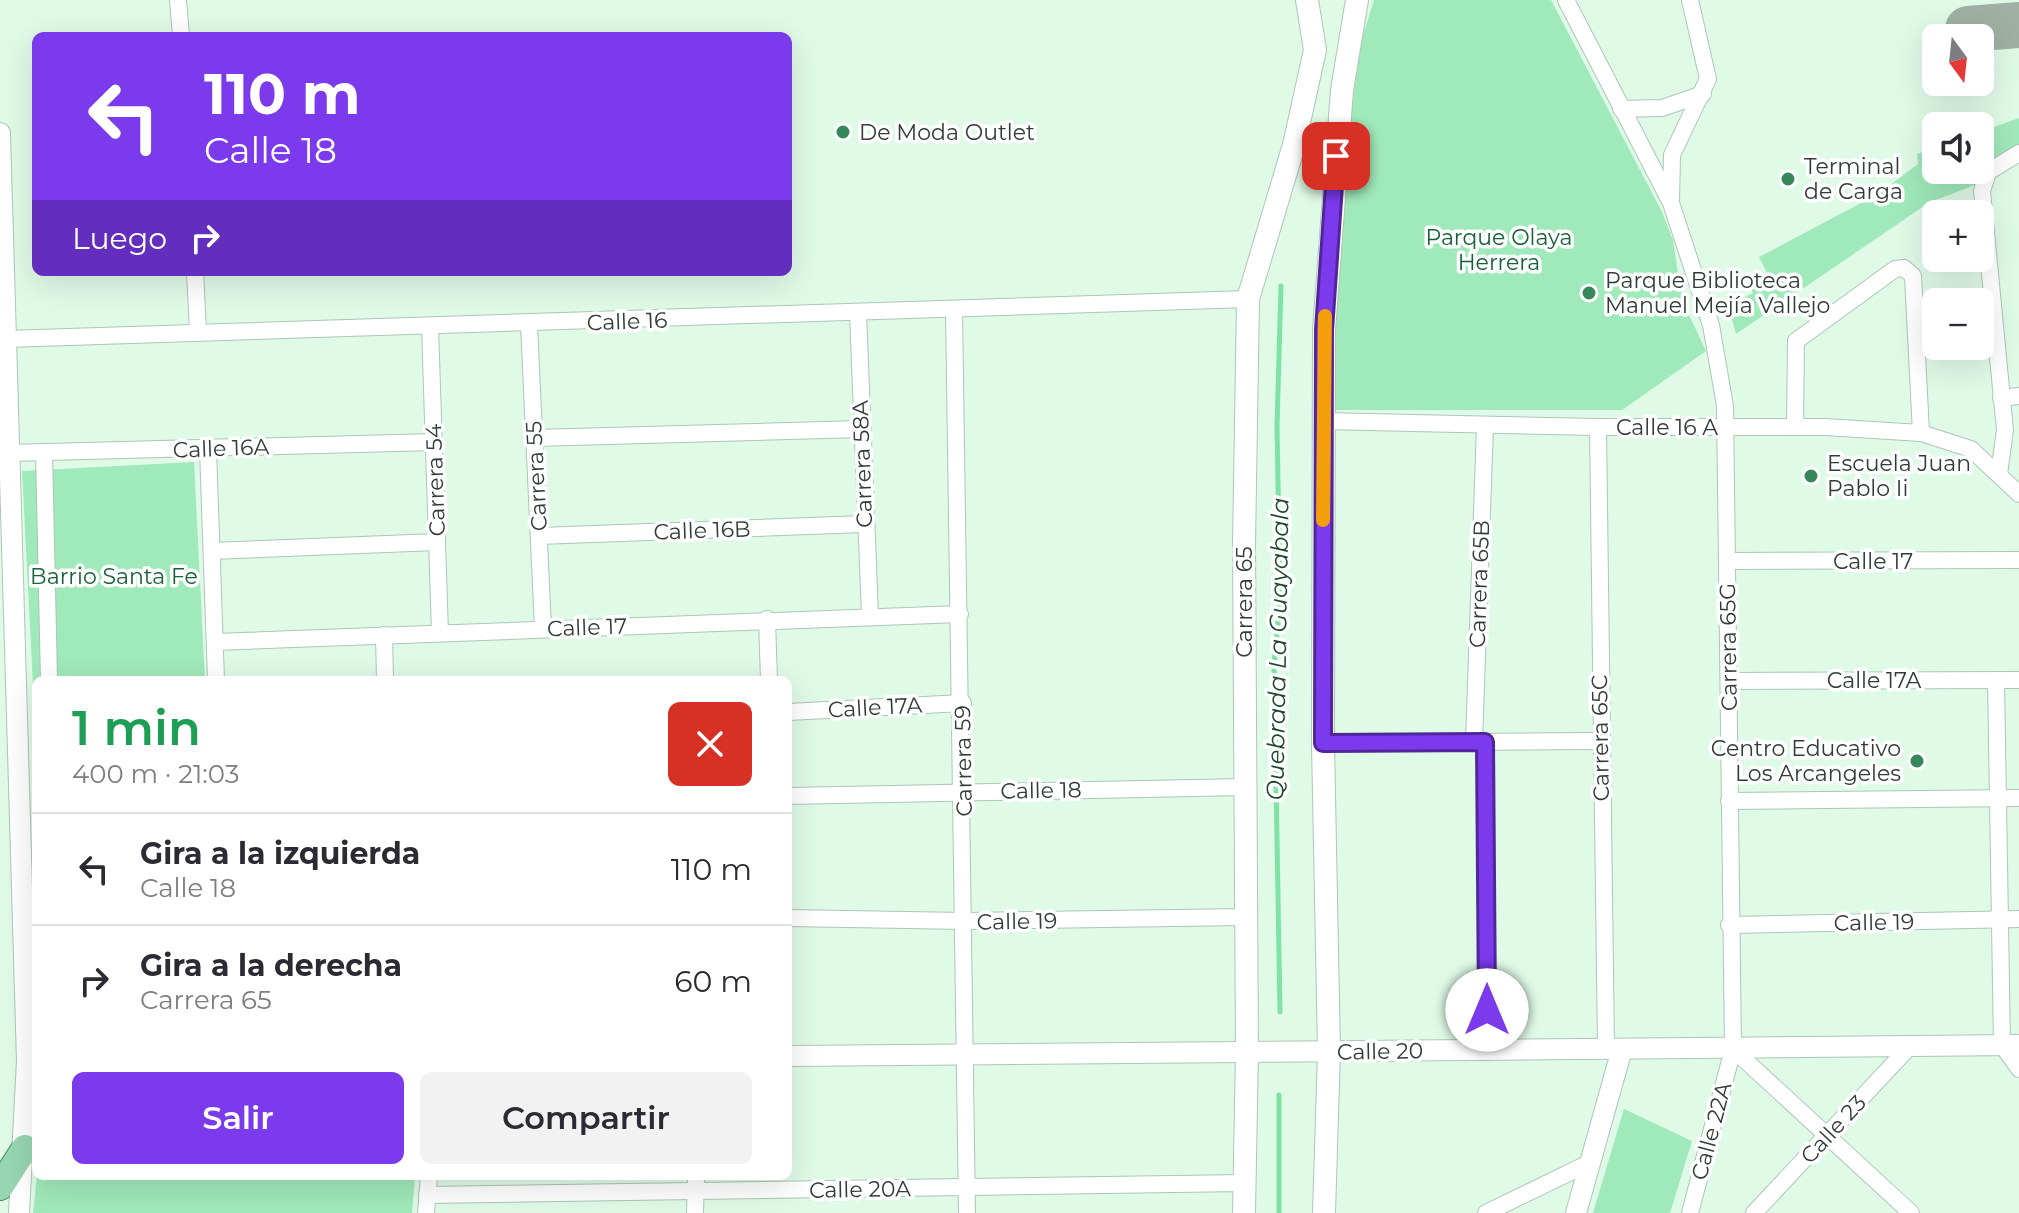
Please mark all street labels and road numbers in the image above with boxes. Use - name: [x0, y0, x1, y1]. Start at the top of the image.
- street label: Calle 16: [586, 307, 668, 336]
- street label: Carrera 58A: [847, 399, 878, 528]
- street label: Calle 16 A: [1616, 414, 1718, 441]
- street label: Carrera 55: [520, 420, 553, 532]
- street label: Carrera 54: [420, 423, 451, 537]
- street label: Calle 16A: [172, 433, 270, 464]
- street label: Calle 16B: [653, 515, 751, 546]
- street label: Carrera 65B: [1464, 520, 1495, 648]
- street label: Carrera 65: [1231, 546, 1258, 658]
- street label: Calle 17: [1833, 548, 1913, 575]
- street label: Carrera 65G: [1714, 583, 1743, 711]
- street label: Calle 17: [546, 613, 628, 642]
- street label: Calle 17A: [1827, 667, 1921, 694]
- street label: Carrera 65C: [1586, 674, 1615, 802]
- street label: Calle 17A: [827, 692, 923, 723]
- street label: Carrera 59: [949, 705, 978, 817]
- street label: Calle 18: [1000, 776, 1082, 805]
- street label: Calle 19: [976, 907, 1058, 936]
- street label: Calle 19: [1833, 908, 1915, 937]
- street label: Calle 20: [1337, 1037, 1423, 1066]
- street label: Calle 22A: [1685, 1079, 1738, 1183]
- street label: Calle 23: [1795, 1089, 1872, 1169]
- street label: Calle 20A: [809, 1175, 911, 1204]

